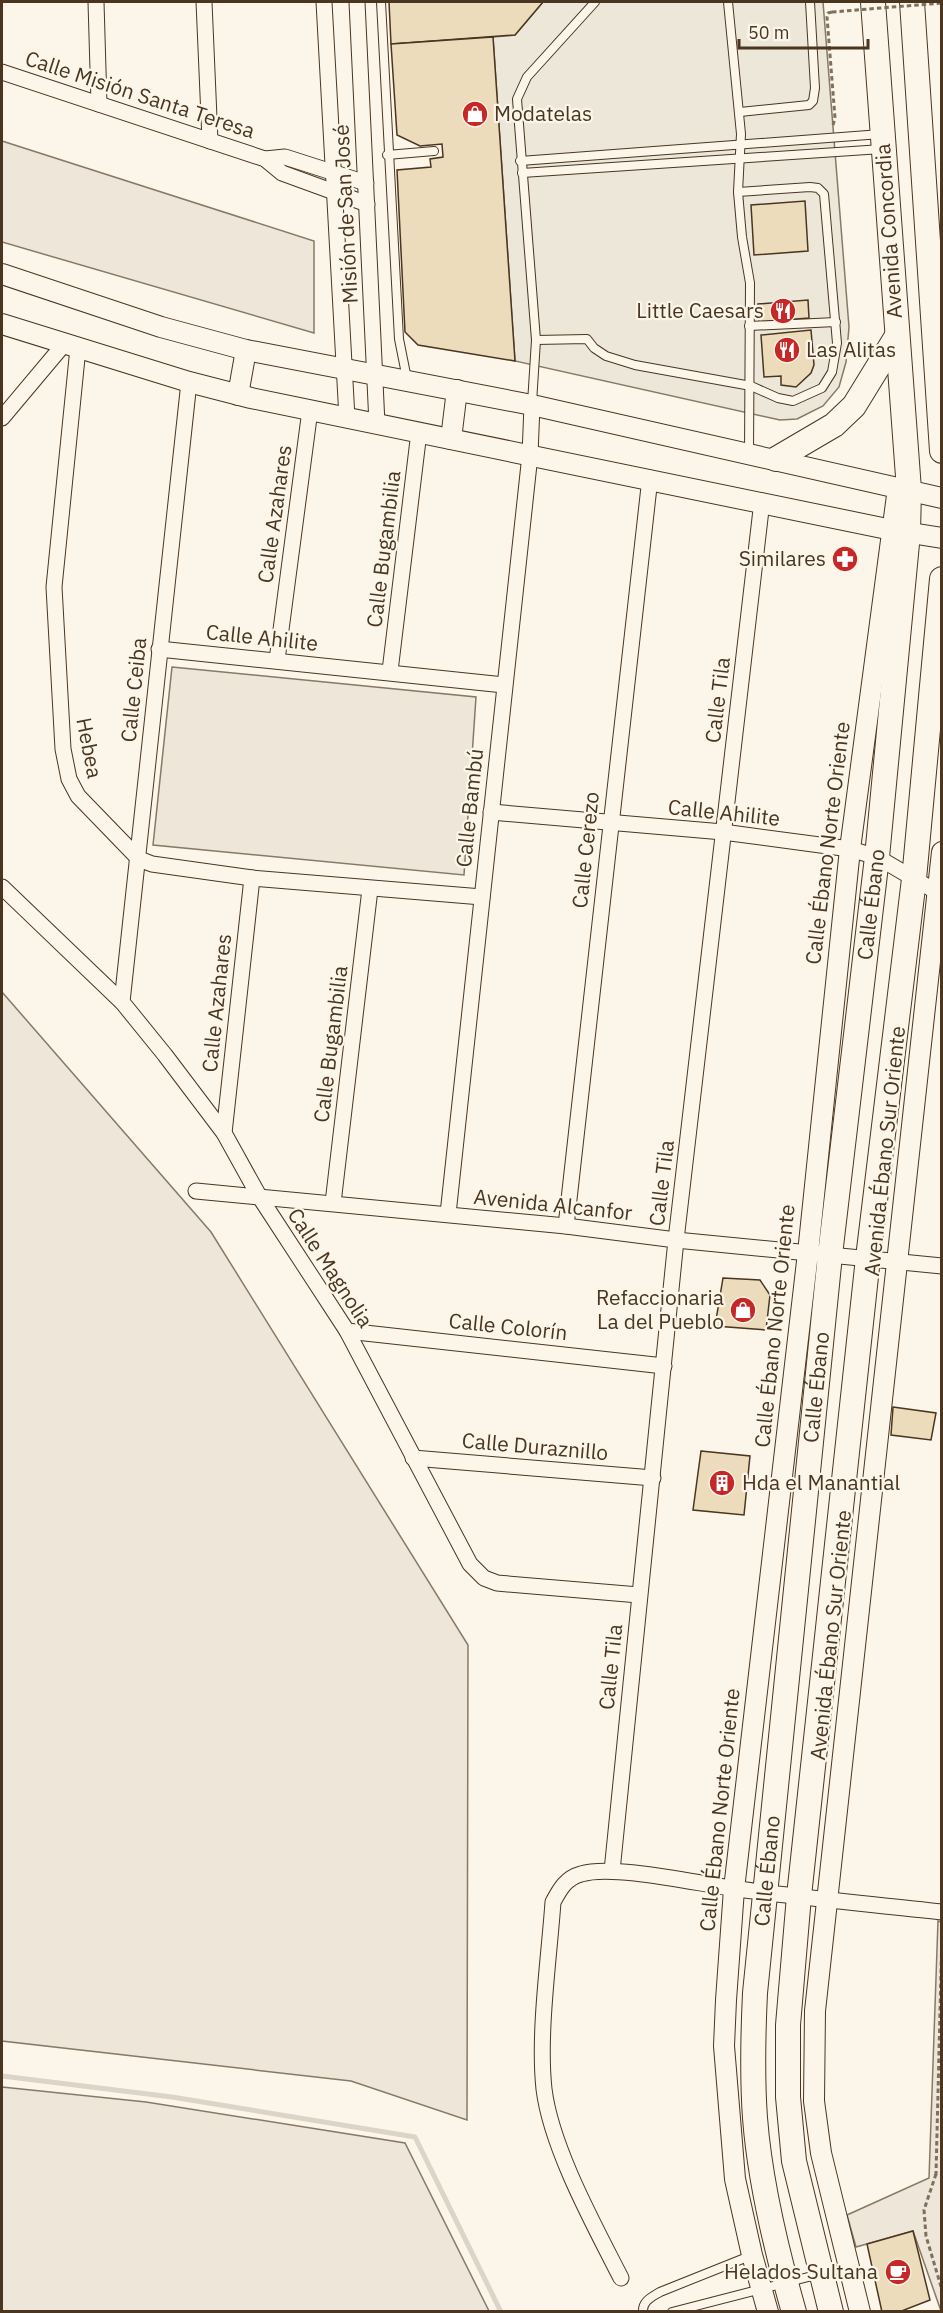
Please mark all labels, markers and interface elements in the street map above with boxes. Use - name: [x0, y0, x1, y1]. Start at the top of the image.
- scale bar: [739, 12, 868, 50]
- text: 50 m: [748, 21, 790, 44]
- street label: Calle Misión Santa Teresa: [22, 44, 259, 144]
- shop icon: Modatelas: [460, 99, 490, 129]
- place label: Modatelas: [494, 99, 592, 127]
- street label: Misión de San José: [326, 124, 364, 304]
- street label: Avenida Concordia: [868, 143, 908, 320]
- place label: Little Caesars: [636, 296, 764, 324]
- restaurant icon: Little Caesars: [768, 296, 798, 326]
- restaurant icon: Las Alitas: [772, 335, 802, 365]
- place label: Las Alitas: [806, 335, 896, 363]
- street label: Calle Azahares: [250, 443, 298, 585]
- street label: Calle Bugambilia: [359, 469, 407, 629]
- place label: Similares: [739, 544, 826, 572]
- pharmacy icon: Similares: [830, 544, 860, 574]
- street label: Calle Ahilite: [205, 617, 320, 657]
- street label: Calle Ceiba: [114, 636, 152, 744]
- street label: Calle Tila: [698, 655, 736, 744]
- street label: Hebea: [70, 715, 110, 781]
- street label: Calle Ébano Norte Oriente: [798, 720, 856, 966]
- street label: Calle Bambú: [449, 747, 489, 869]
- street label: Calle Cerezo: [565, 790, 605, 910]
- street label: Calle Ahilite: [667, 792, 782, 832]
- street label: Calle Ébano: [850, 848, 891, 961]
- street label: Calle Azahares: [195, 932, 237, 1074]
- street label: Calle Bugambilia: [306, 964, 354, 1124]
- street label: Avenida Ébano Sur Oriente: [857, 1024, 911, 1277]
- street label: Calle Tila: [642, 1138, 680, 1227]
- street label: Avenida Alcanfor: [472, 1182, 634, 1226]
- street label: Calle Magnolia: [282, 1202, 380, 1333]
- street label: Calle Ébano Norte Oriente: [747, 1203, 801, 1449]
- place label: Refaccionaria La del Pueblo: [596, 1283, 724, 1335]
- shop icon: Refaccionaria La del Pueblo: [728, 1295, 758, 1325]
- street label: Calle Colorín: [447, 1306, 569, 1346]
- street label: Calle Ébano: [796, 1330, 835, 1444]
- street label: Calle Duraznillo: [461, 1426, 609, 1466]
- building icon: Hda el Manantial: [707, 1468, 737, 1498]
- place label: Hda el Manantial: [742, 1468, 901, 1496]
- street label: Avenida Ébano Sur Oriente: [803, 1508, 857, 1761]
- street label: Calle Tila: [592, 1623, 628, 1711]
- street label: Calle Ébano Norte Oriente: [692, 1687, 746, 1933]
- street label: Calle Ébano: [747, 1814, 786, 1928]
- place label: Helados Sultana: [724, 2257, 878, 2285]
- cafe icon: Helados Sultana: [883, 2257, 913, 2287]

